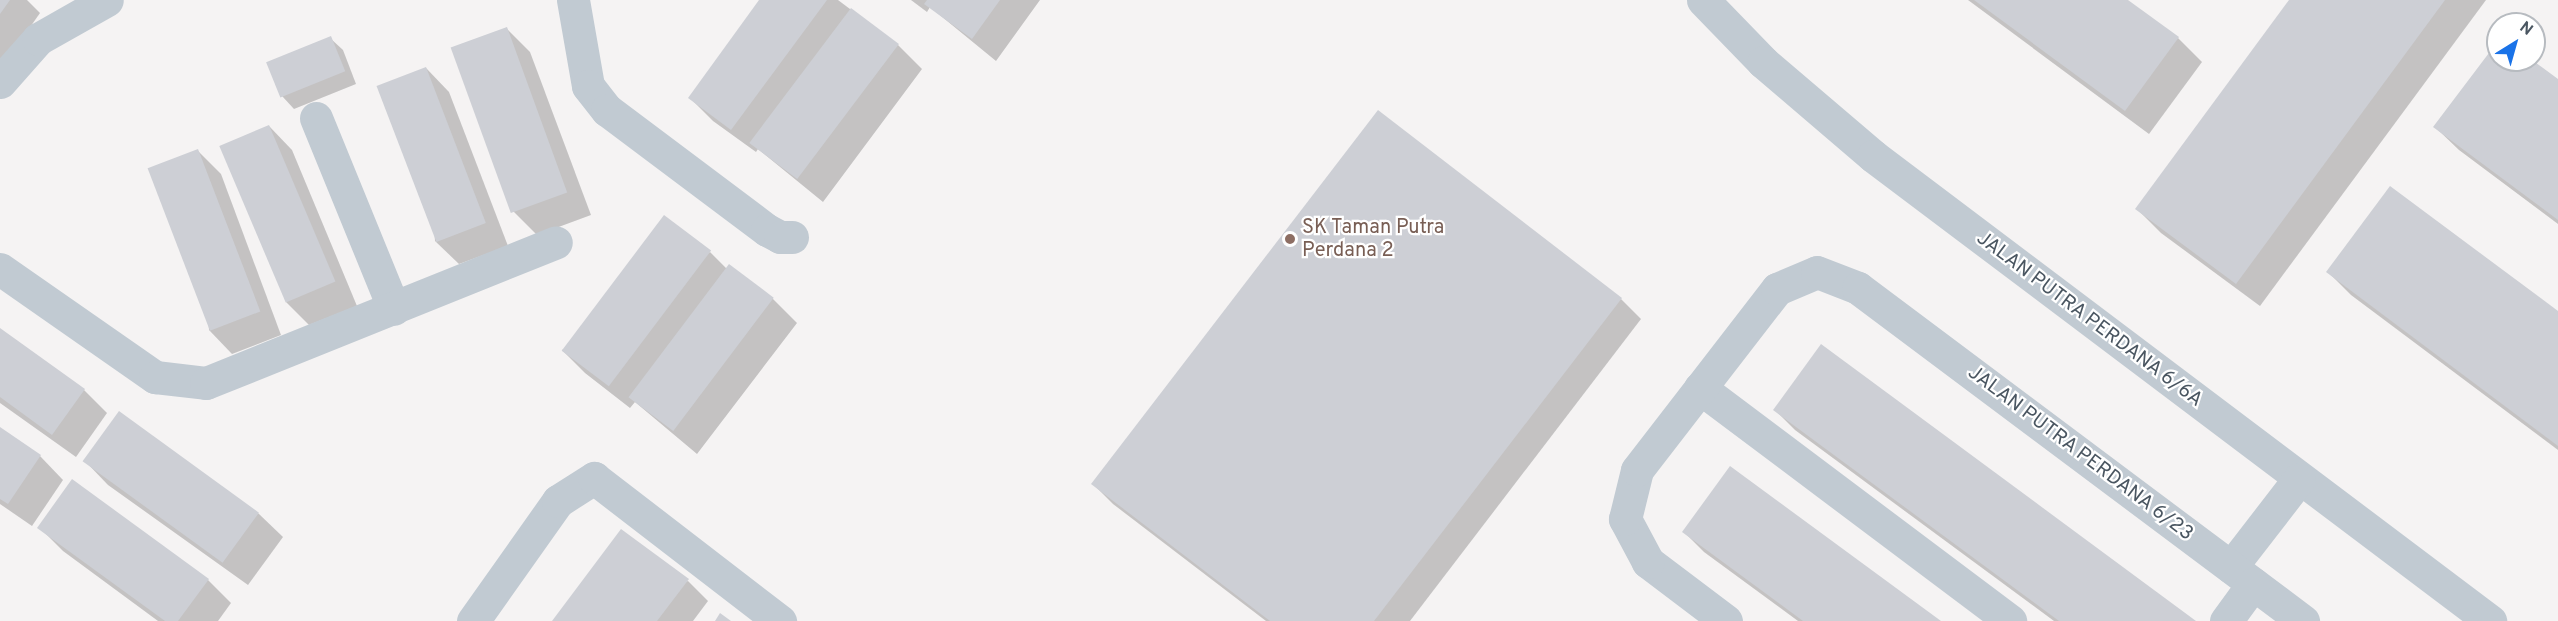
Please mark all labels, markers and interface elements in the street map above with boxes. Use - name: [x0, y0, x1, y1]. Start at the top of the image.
- north arrow: [2486, 12, 2546, 72]
- text: N: [2515, 18, 2536, 41]
- place label: SK Taman Putra Perdana 2: [1302, 216, 1445, 263]
- street label: JALAN PUTRA PERDANA 6/6A: [1971, 227, 2207, 413]
- marker: SK Taman Putra Perdana 2: [1283, 232, 1297, 246]
- street label: JALAN PUTRA PERDANA 6/23: [1962, 361, 2198, 547]

